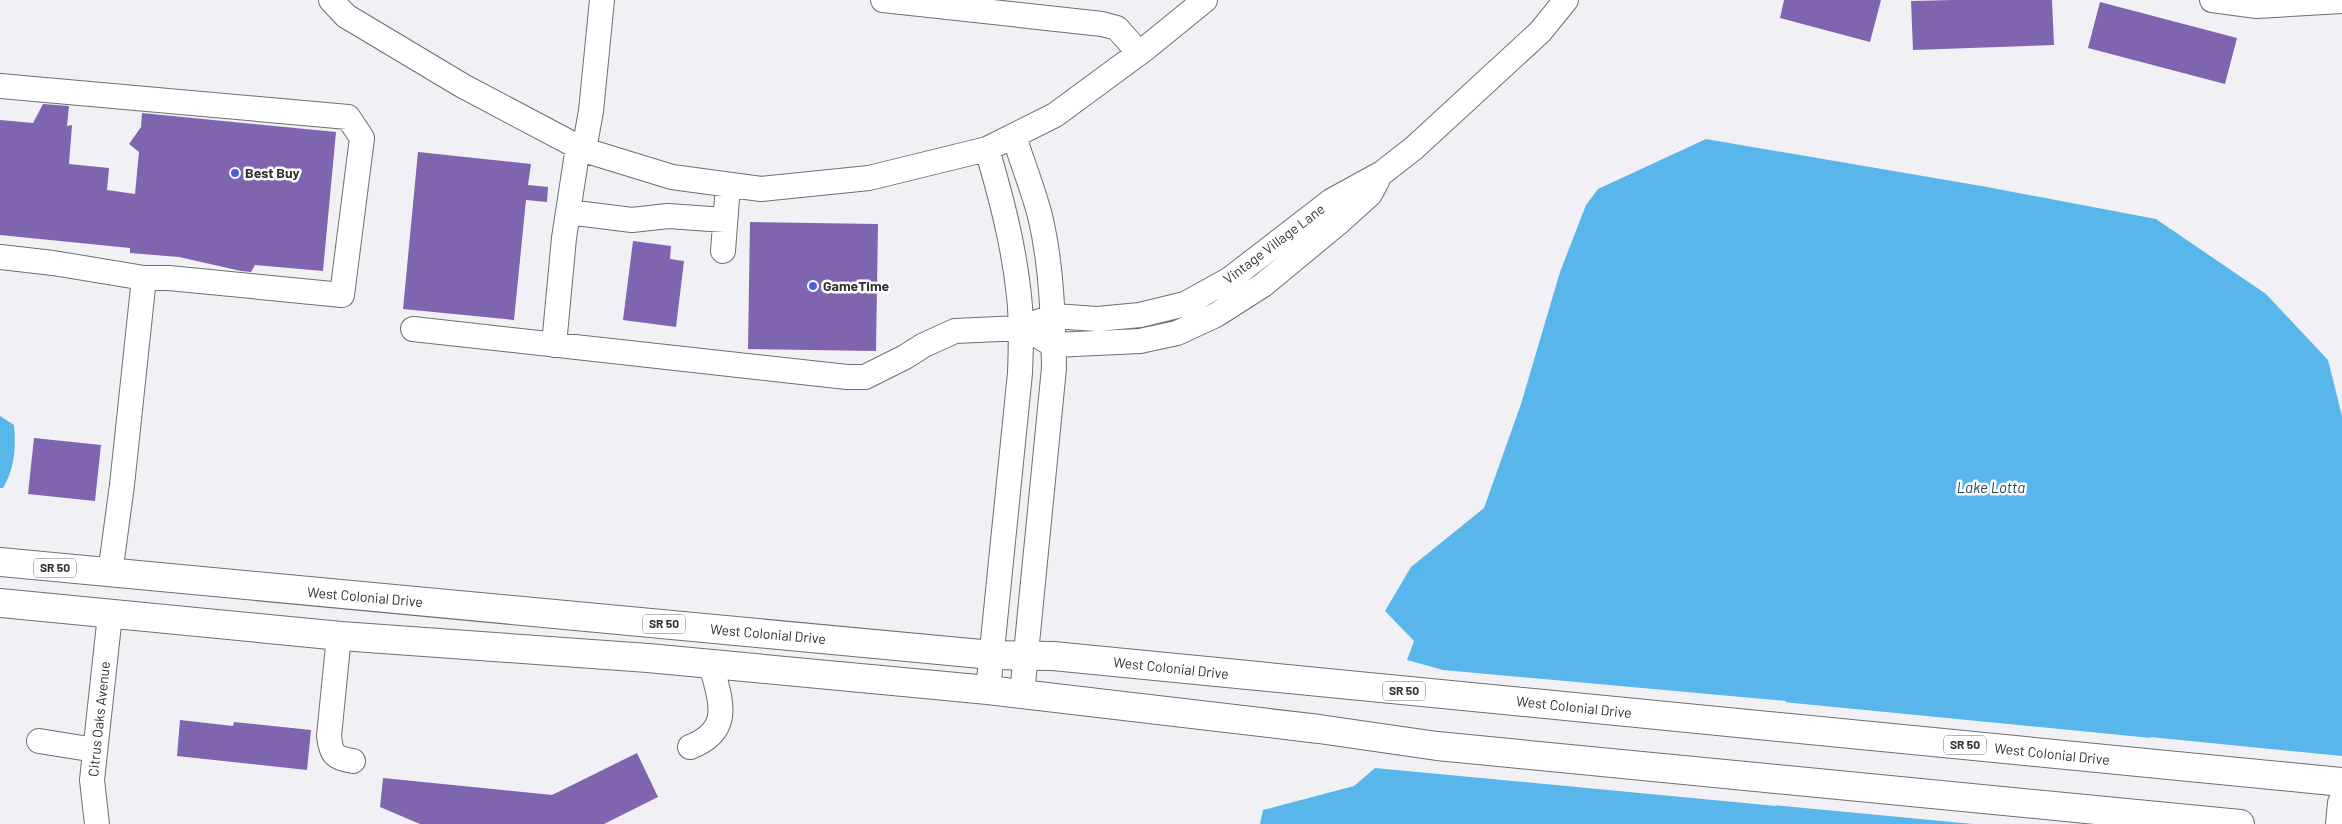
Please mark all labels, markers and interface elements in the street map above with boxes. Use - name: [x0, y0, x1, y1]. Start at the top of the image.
- place label: Best Buy: [245, 164, 300, 181]
- marker: Best Buy: [229, 167, 241, 179]
- street label: Vintage Village Lane: [1220, 200, 1328, 287]
- place label: GameTime: [823, 277, 890, 294]
- marker: GameTime: [807, 280, 819, 292]
- water label: Lake Lotta: [1957, 478, 2025, 496]
- road number: SR 50: [34, 558, 76, 578]
- street label: West Colonial Drive: [307, 583, 424, 610]
- road number: SR 50: [643, 614, 685, 634]
- street label: West Colonial Drive: [710, 620, 827, 647]
- street label: West Colonial Drive: [1112, 653, 1230, 682]
- street label: Citrus Oaks Avenue: [84, 660, 113, 778]
- road number: SR 50: [1383, 681, 1425, 700]
- street label: West Colonial Drive: [1515, 692, 1633, 721]
- road number: SR 50: [1944, 736, 1986, 754]
- street label: West Colonial Drive: [1993, 739, 2111, 768]

